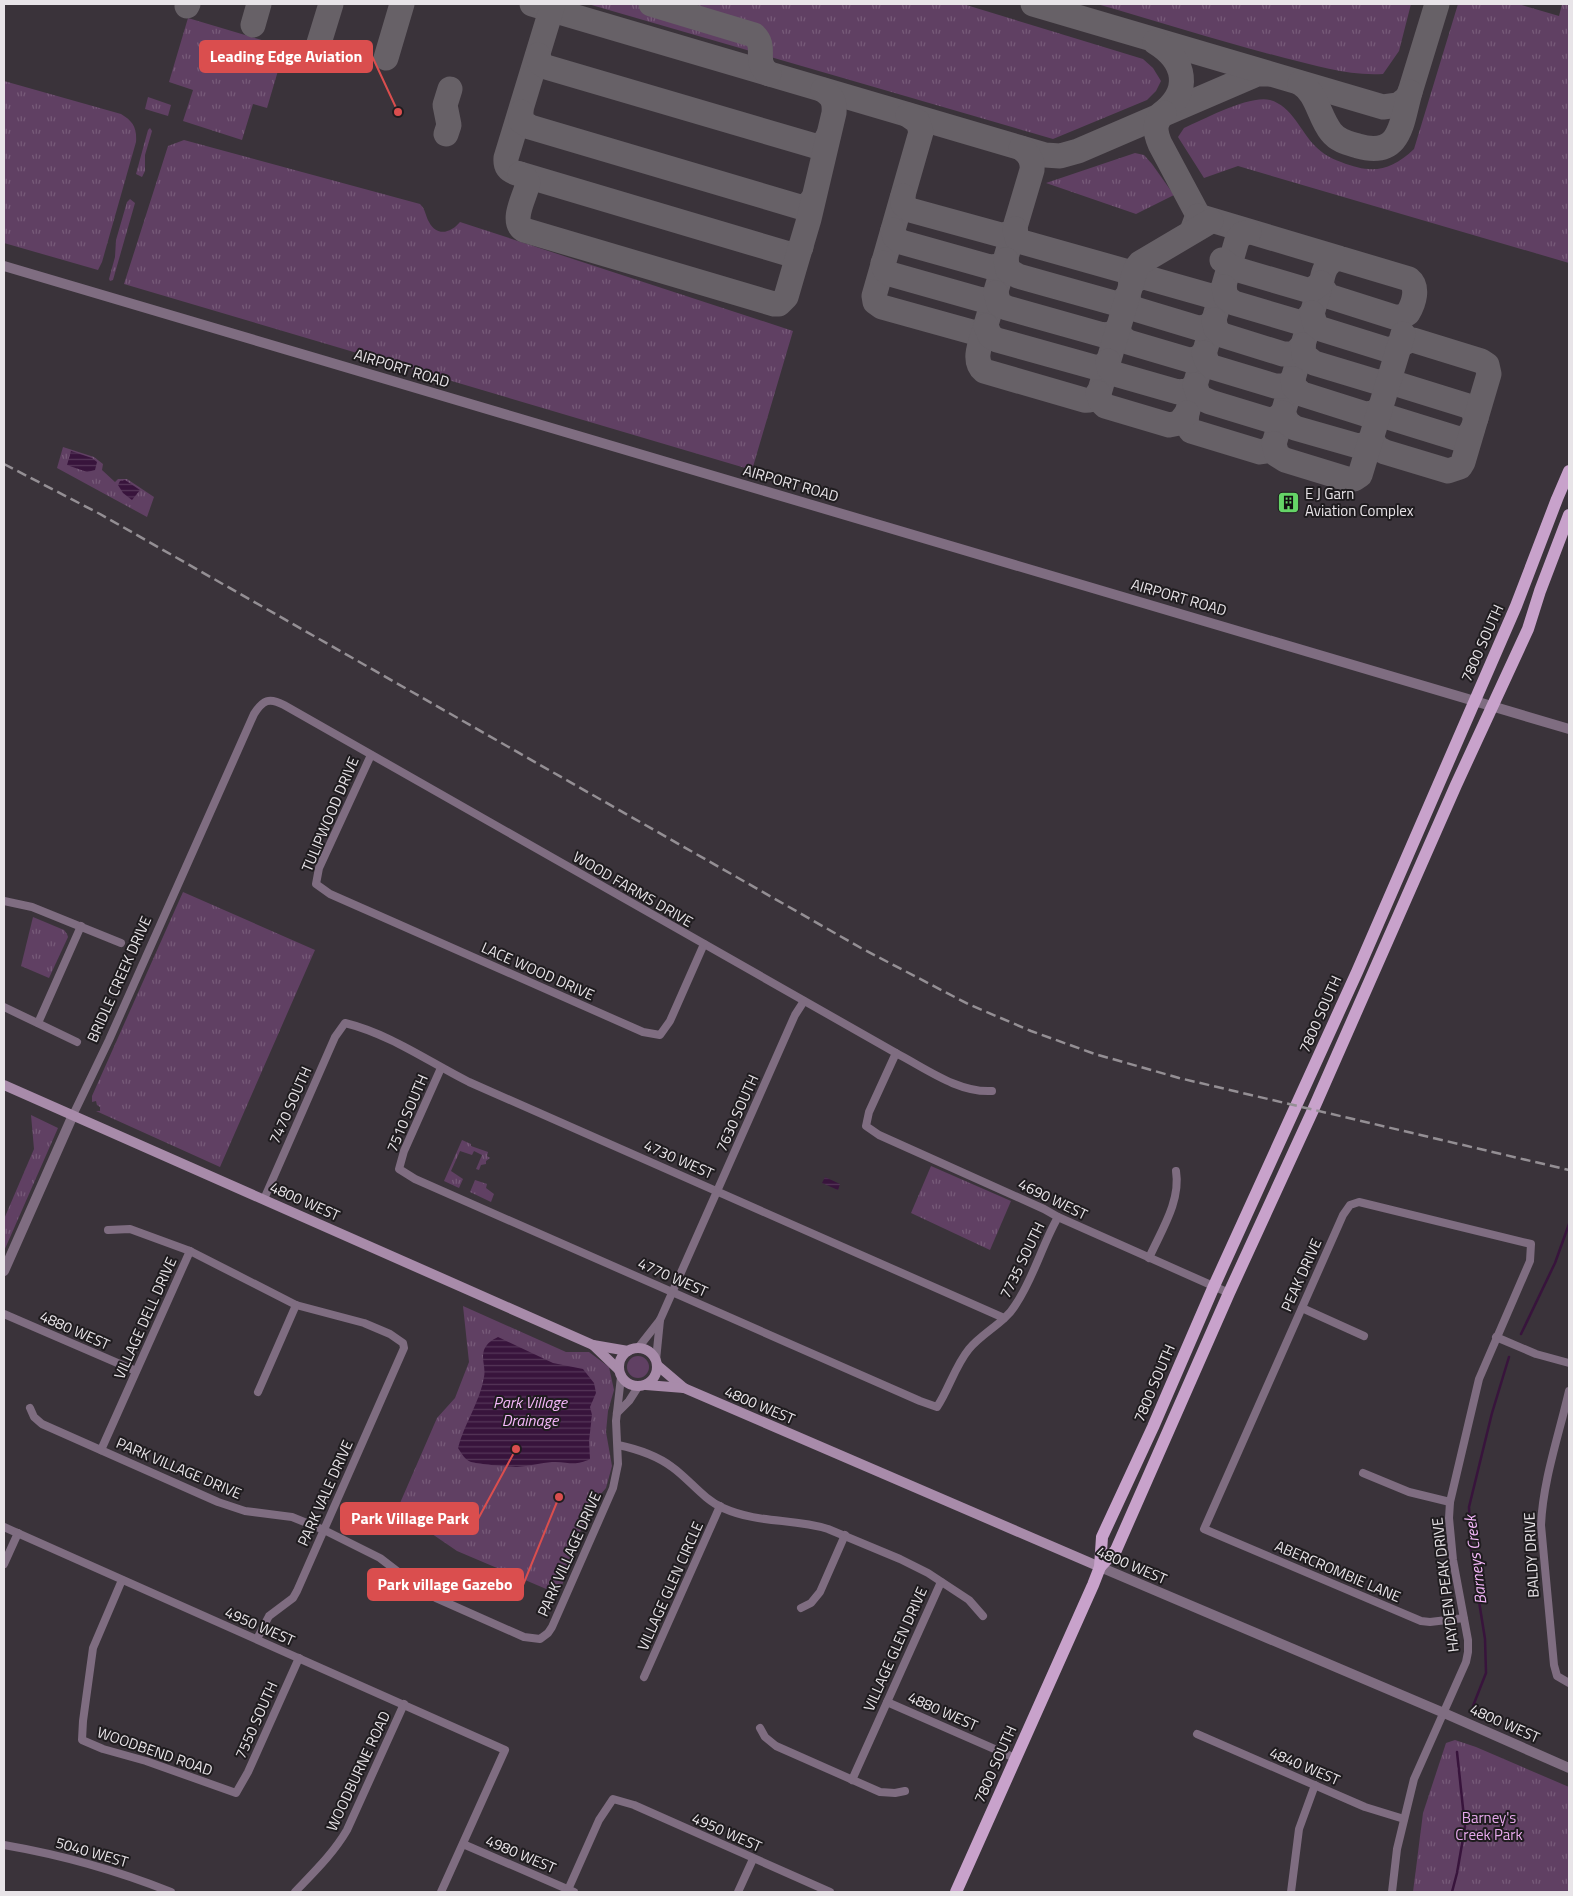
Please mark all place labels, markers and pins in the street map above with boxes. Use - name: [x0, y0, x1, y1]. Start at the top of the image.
- callout: Leading Edge Aviation: [200, 41, 372, 72]
- place label: E J Garn Aviation Complex: [1305, 482, 1414, 522]
- building icon: E J Garn Aviation Complex: [1277, 490, 1301, 514]
- callout: Park Village Park: [341, 1503, 478, 1534]
- callout: Park village Gazebo: [368, 1569, 523, 1600]

